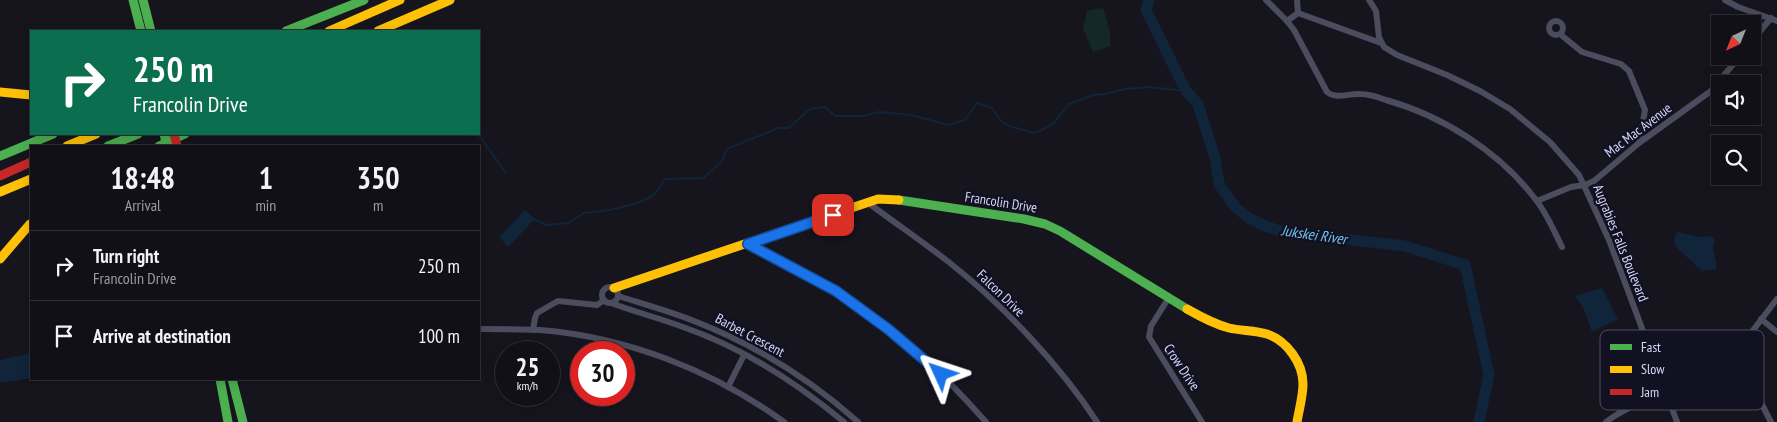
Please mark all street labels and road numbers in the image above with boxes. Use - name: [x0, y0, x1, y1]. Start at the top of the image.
- street label: Mac Mac Avenue: [1601, 99, 1675, 161]
- street label: Augrabies Falls Boulevard: [1589, 182, 1653, 304]
- street label: Francolin Drive: [964, 187, 1039, 217]
- street label: Falcon Drive: [973, 266, 1029, 320]
- street label: Barbet Crescent: [712, 309, 788, 361]
- street label: Crow Drive: [1160, 340, 1204, 394]

